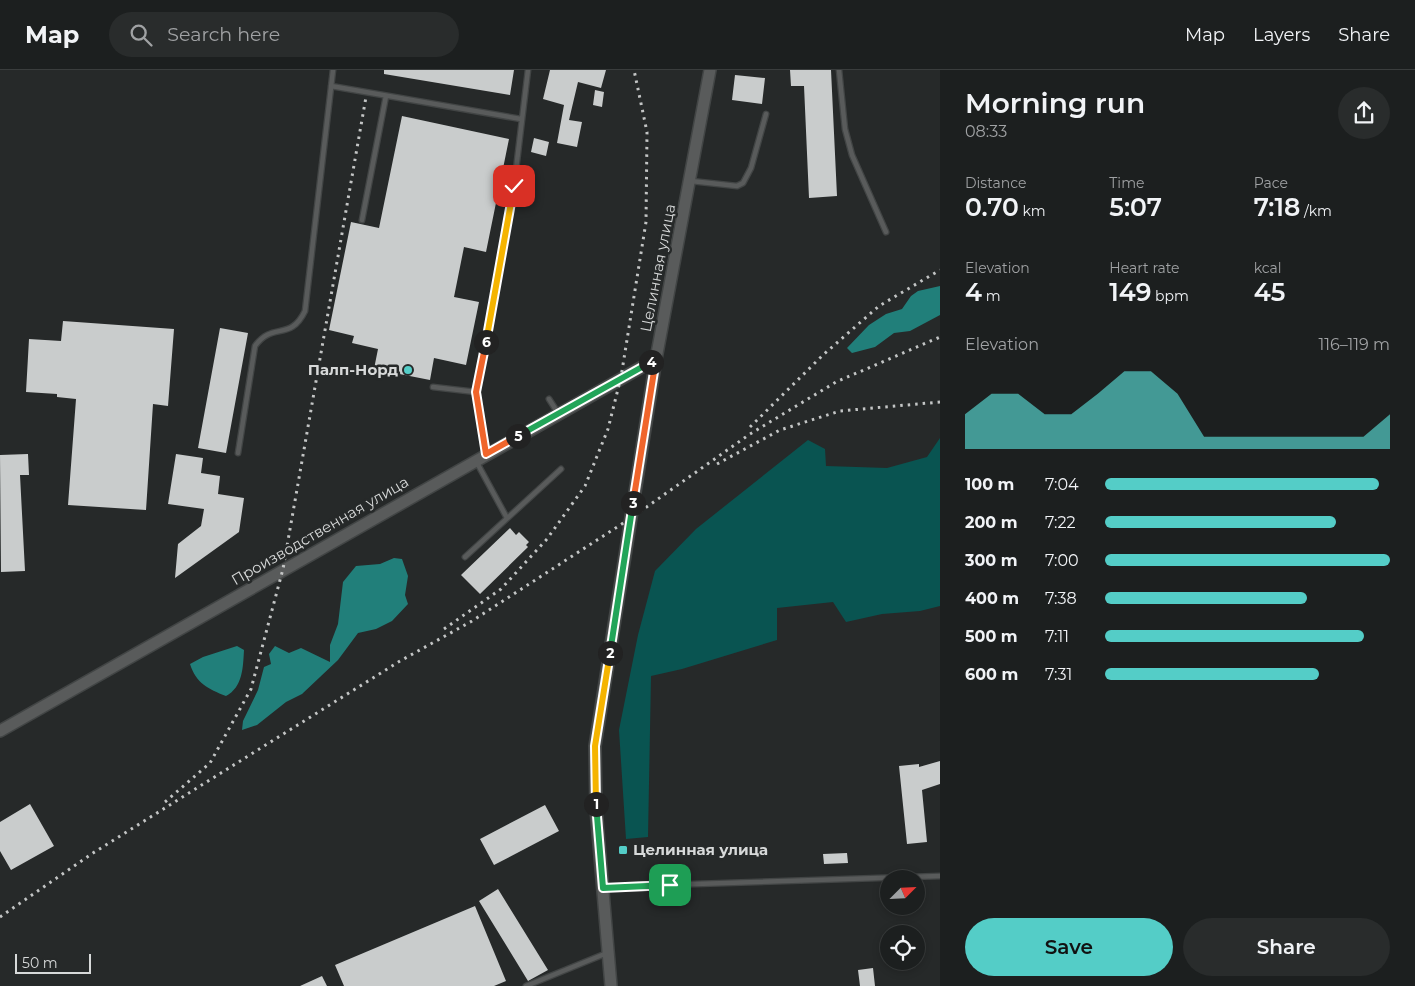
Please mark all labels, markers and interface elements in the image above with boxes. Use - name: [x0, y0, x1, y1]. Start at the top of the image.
- search box: [109, 12, 459, 57]
- text: Map: [25, 20, 79, 49]
- icon: search: [127, 21, 155, 49]
- text: Search here: [167, 23, 280, 46]
- text: Map: [1185, 24, 1225, 46]
- text: Layers: [1253, 24, 1310, 46]
- text: Share: [1338, 24, 1390, 46]
- text: Morning run: [965, 86, 1145, 120]
- button: share: [1338, 87, 1390, 139]
- text: 08:33: [965, 122, 1007, 141]
- pin: [493, 165, 535, 207]
- icon: check: [500, 172, 528, 200]
- text: Distance: [965, 174, 1027, 192]
- text: Time: [1109, 174, 1144, 192]
- text: Pace: [1254, 174, 1288, 192]
- text: 0.70: [965, 192, 1019, 222]
- text: 5:07: [1109, 192, 1162, 222]
- text: 7:18: [1254, 192, 1300, 222]
- street label: Целинная улица: [636, 202, 679, 333]
- text: km: [1019, 202, 1046, 220]
- text: /km: [1300, 202, 1332, 220]
- text: Elevation: [965, 259, 1030, 277]
- text: Heart rate: [1109, 259, 1180, 277]
- text: kcal: [1254, 259, 1282, 277]
- text: 4: [965, 277, 982, 307]
- text: 149: [1109, 277, 1151, 307]
- text: 45: [1254, 277, 1285, 307]
- text: m: [982, 287, 1001, 305]
- text: bpm: [1151, 287, 1189, 305]
- pin: 6: [474, 330, 498, 354]
- text: 6: [482, 333, 491, 351]
- text: Elevation: [965, 335, 1039, 354]
- text: 116–119 m: [1318, 335, 1390, 354]
- pin: 4: [638, 350, 664, 374]
- text: 4: [647, 353, 656, 371]
- place label: Палп-Норд: [308, 360, 398, 379]
- marker: Палп-Норд: [402, 364, 414, 376]
- pin: 5: [506, 424, 530, 448]
- text: 5: [514, 427, 523, 445]
- street label: Производственная улица: [228, 472, 412, 589]
- text: 100 m: [965, 475, 1014, 494]
- text: 7:04: [1045, 475, 1079, 494]
- pin: 3: [620, 490, 646, 516]
- text: 3: [629, 494, 638, 512]
- text: 200 m: [965, 513, 1017, 532]
- text: 7:22: [1045, 513, 1076, 532]
- text: 300 m: [965, 551, 1018, 570]
- text: 7:00: [1045, 551, 1079, 570]
- text: 400 m: [965, 589, 1019, 608]
- text: 7:38: [1045, 589, 1077, 608]
- text: 500 m: [965, 627, 1018, 646]
- text: 7:11: [1045, 627, 1069, 646]
- pin: 2: [598, 640, 622, 666]
- text: 2: [606, 644, 615, 662]
- text: 600 m: [965, 665, 1018, 684]
- text: 7:31: [1045, 665, 1072, 684]
- pin: 1: [584, 792, 608, 816]
- text: 1: [594, 795, 599, 813]
- place label: Целинная улица: [633, 840, 768, 859]
- marker: Целинная улица: [617, 844, 629, 856]
- pin: [649, 864, 691, 906]
- north arrow: [880, 870, 925, 915]
- map controls: [880, 870, 925, 970]
- icon: arrive: [656, 871, 684, 899]
- button: Save: [965, 918, 1173, 976]
- button: Share: [1183, 918, 1390, 976]
- button: locate: [880, 925, 925, 970]
- scale bar: [15, 951, 91, 974]
- text: 50 m: [22, 954, 58, 972]

